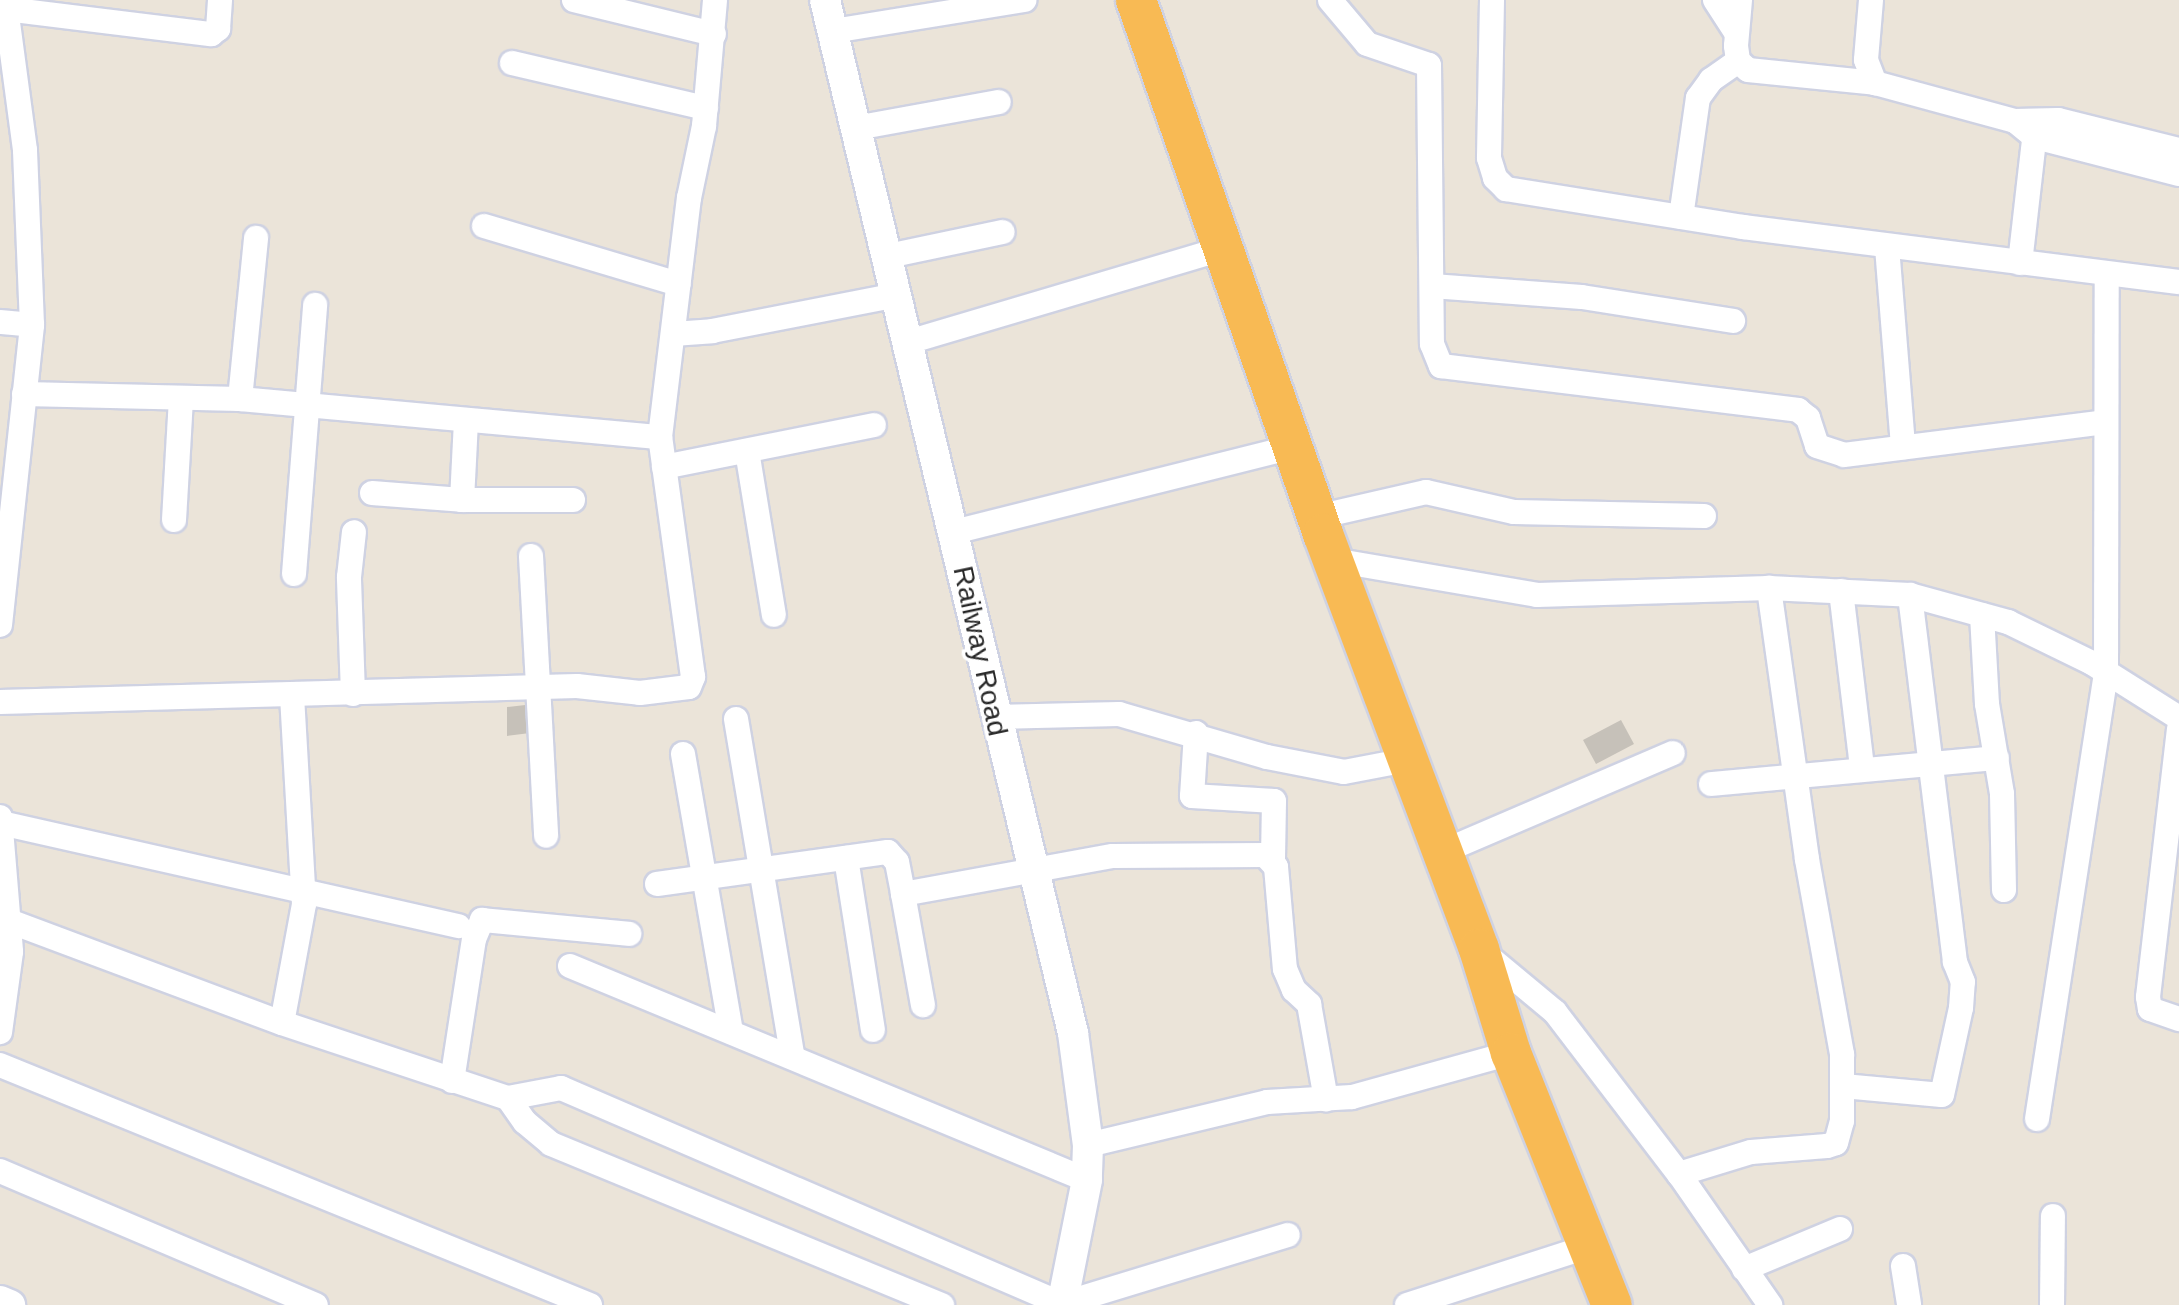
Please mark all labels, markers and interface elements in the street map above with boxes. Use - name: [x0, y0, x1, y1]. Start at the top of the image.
- street label: Railway Road: [946, 563, 1014, 739]

